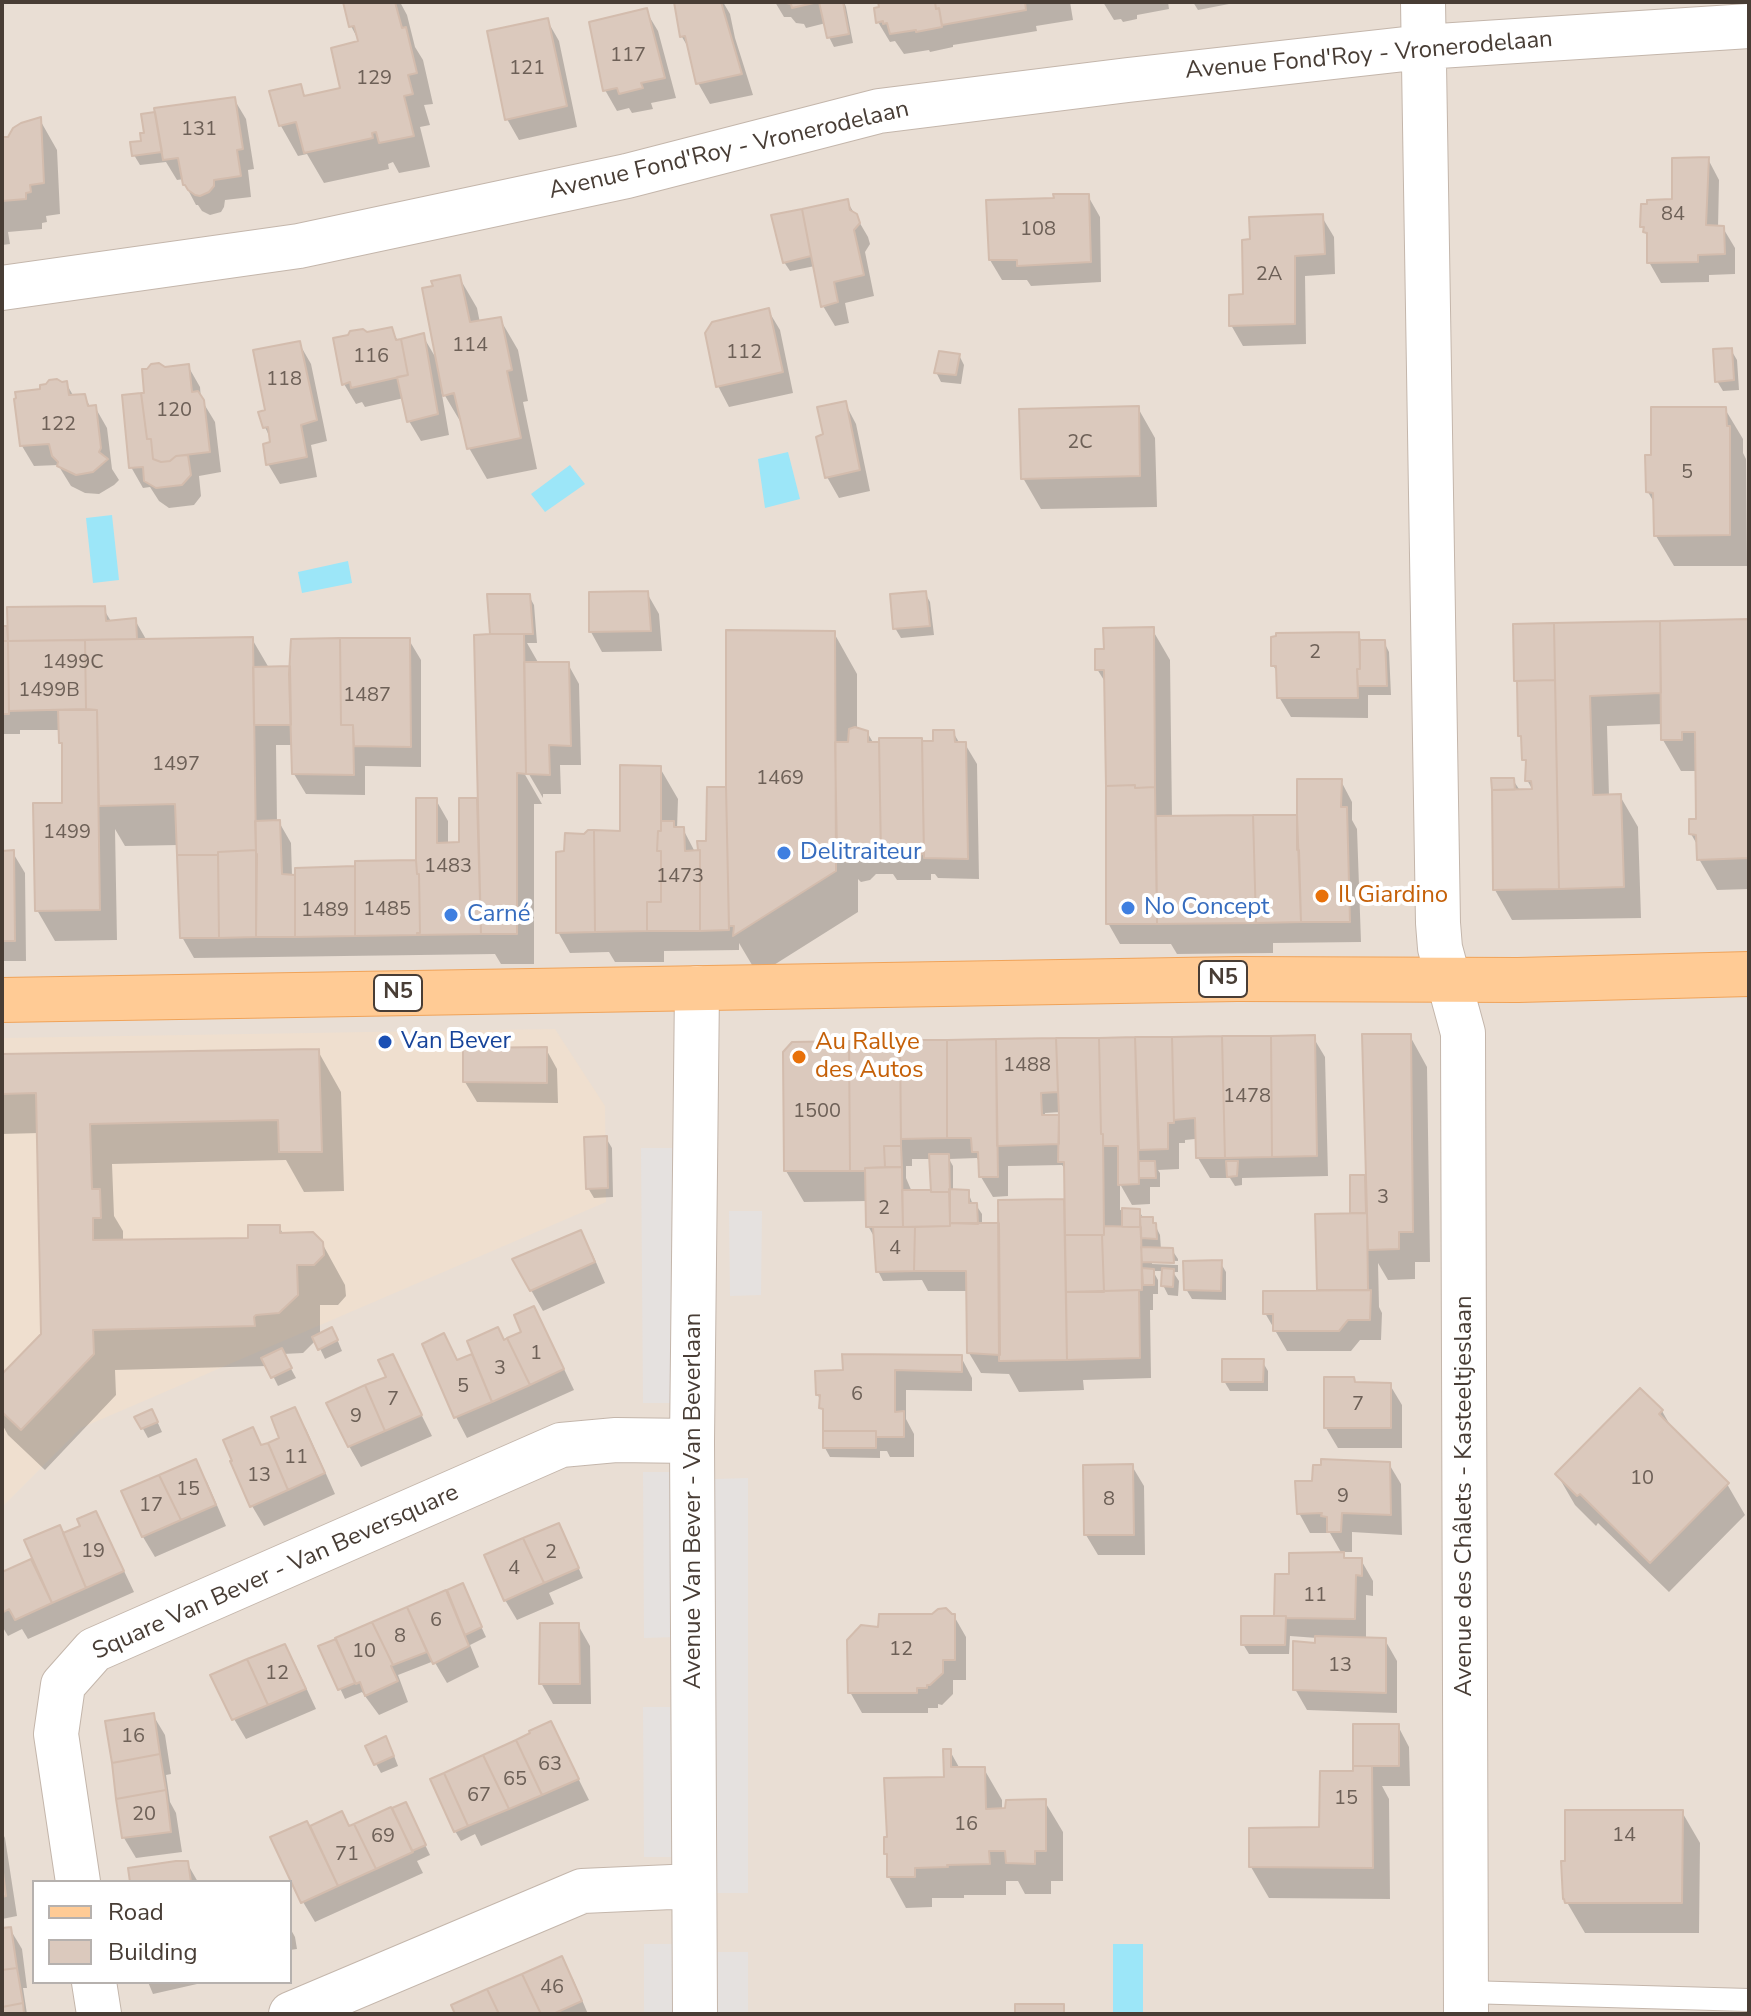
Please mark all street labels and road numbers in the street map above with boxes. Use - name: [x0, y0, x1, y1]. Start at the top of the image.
- street label: Avenue Fond'Roy - Vronerodelaan: [1184, 26, 1554, 86]
- street label: Avenue Fond'Roy - Vronerodelaan: [546, 96, 912, 206]
- road number: N5: [1199, 961, 1247, 997]
- road number: N5: [374, 975, 422, 1011]
- street label: Avenue des Châlets - Kasteeltjeslaan: [1451, 1295, 1479, 1697]
- street label: Avenue Van Bever - Van Beverlaan: [680, 1313, 708, 1689]
- street label: Square Van Bever - Van Beversquare: [88, 1479, 464, 1667]

